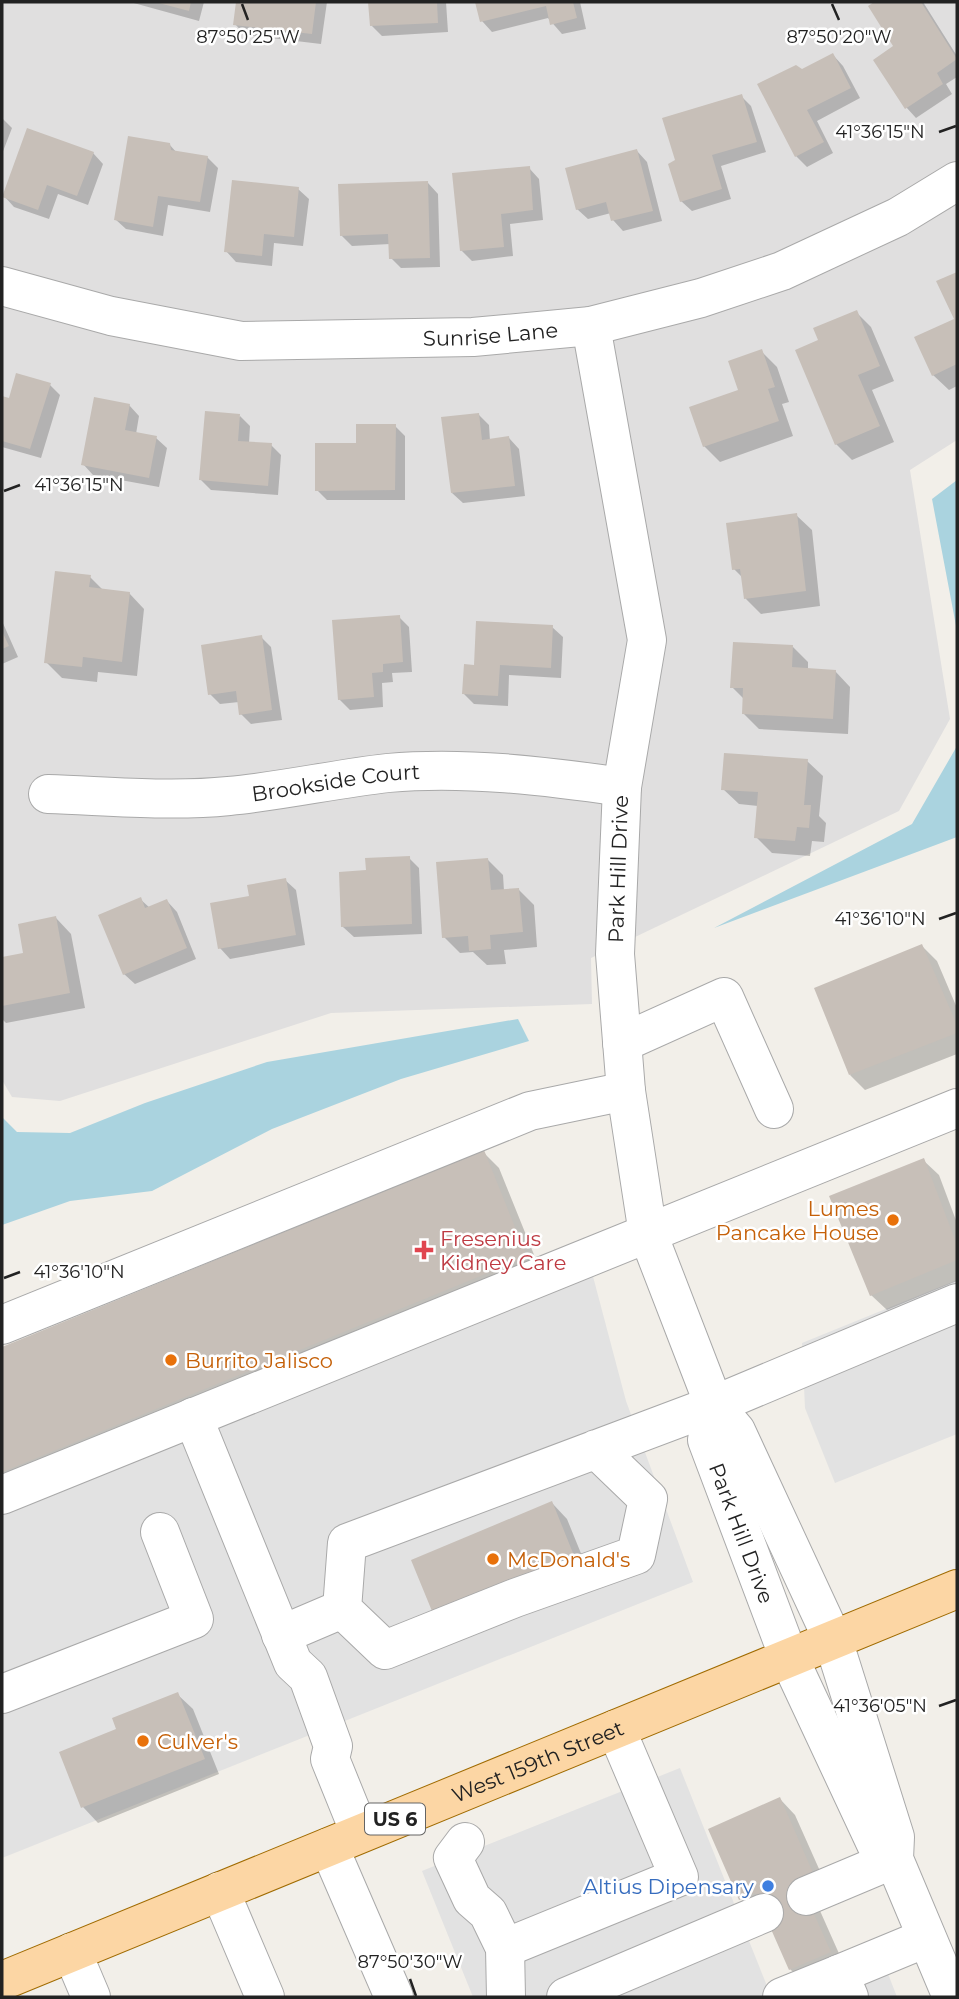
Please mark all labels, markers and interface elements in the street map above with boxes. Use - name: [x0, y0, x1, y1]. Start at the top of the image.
- text: 87°50'25"W: [196, 26, 300, 48]
- text: 87°50'20"W: [786, 26, 892, 48]
- text: 41°36'15"N: [835, 121, 925, 143]
- street label: Sunrise Lane: [423, 317, 559, 350]
- text: 41°36'15"N: [34, 474, 124, 496]
- street label: Brookside Court: [250, 759, 421, 806]
- street label: Park Hill Drive: [603, 795, 633, 943]
- text: 41°36'10"N: [834, 908, 926, 930]
- place label: Lumes Pancake House: [716, 1196, 879, 1245]
- marker: Lumes Pancake House: [885, 1212, 901, 1228]
- place label: Fresenius Kidney Care: [440, 1226, 566, 1275]
- marker: Fresenius Kidney Care: [414, 1240, 434, 1260]
- text: 41°36'10"N: [33, 1261, 125, 1283]
- place label: Burrito Jalisco: [185, 1348, 333, 1373]
- marker: Burrito Jalisco: [163, 1352, 179, 1368]
- street label: Park Hill Drive: [704, 1459, 780, 1607]
- place label: McDonald's: [507, 1547, 630, 1572]
- marker: McDonald's: [485, 1551, 501, 1567]
- text: 41°36'05"N: [833, 1695, 927, 1717]
- street label: West 159th Street: [448, 1715, 627, 1808]
- place label: Culver's: [157, 1729, 238, 1754]
- marker: Culver's: [135, 1733, 151, 1749]
- road number: US 6: [365, 1803, 425, 1834]
- place label: Altius Dipensary: [583, 1874, 755, 1899]
- marker: Altius Dipensary: [760, 1878, 776, 1894]
- text: 87°50'30"W: [358, 1951, 462, 1973]

